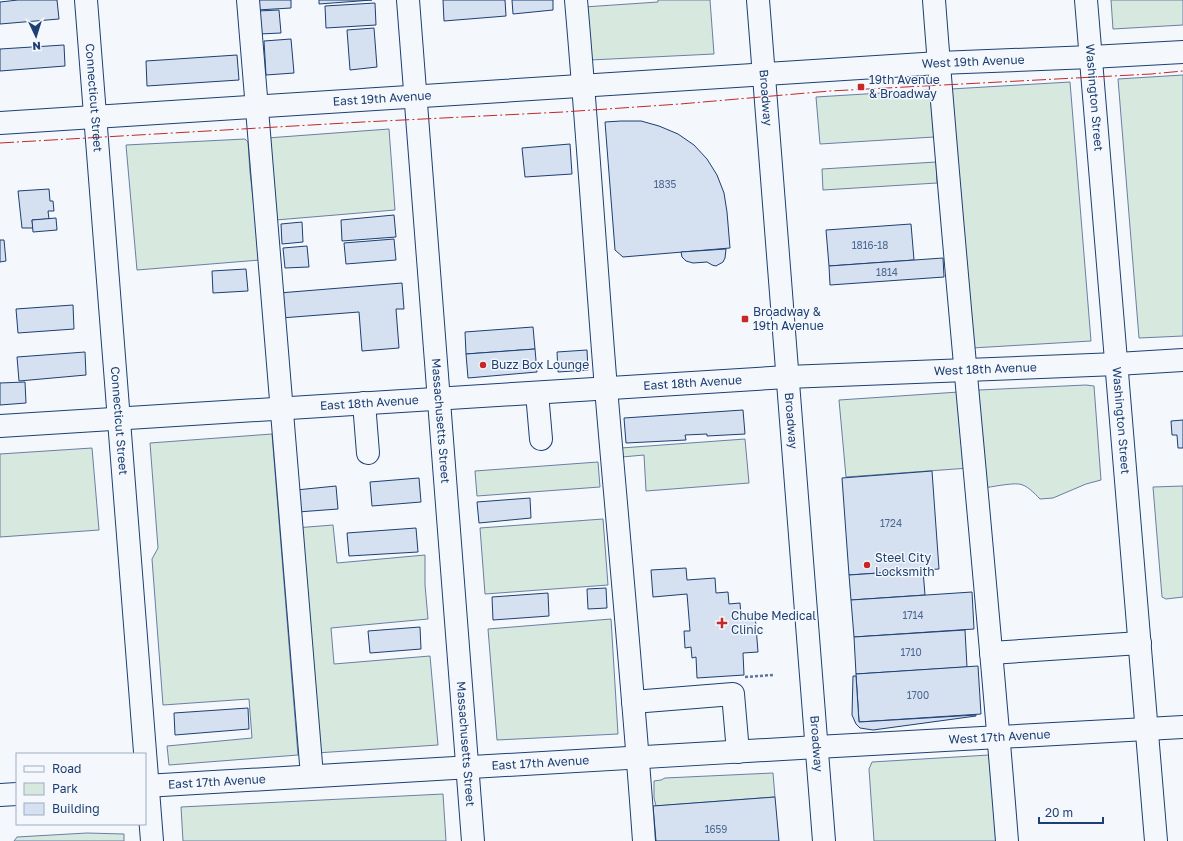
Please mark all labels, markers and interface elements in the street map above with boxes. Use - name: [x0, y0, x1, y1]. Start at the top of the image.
- north arrow: [16, 16, 56, 56]
- text: N: [32, 40, 41, 53]
- street label: Connecticut Street: [82, 43, 106, 153]
- street label: Washington Street: [1083, 43, 1107, 152]
- street label: West 19th Avenue: [921, 52, 1025, 71]
- street label: Broadway: [756, 69, 776, 127]
- place label: 19th Avenue & Broadway: [869, 72, 940, 101]
- marker: 19th Avenue & Broadway: [856, 82, 866, 92]
- street label: East 19th Avenue: [332, 87, 432, 109]
- house number: 1835: [654, 178, 676, 190]
- house number: 1816-18: [852, 239, 888, 251]
- house number: 1814: [876, 266, 898, 278]
- place label: Broadway & 19th Avenue: [753, 304, 824, 333]
- marker: Broadway & 19th Avenue: [740, 314, 750, 324]
- street label: Massachusetts Street: [429, 357, 453, 484]
- place label: Buzz Box Lounge: [491, 357, 589, 372]
- street label: West 18th Avenue: [934, 359, 1037, 378]
- marker: Buzz Box Lounge: [478, 360, 488, 370]
- street label: Connecticut Street: [108, 366, 131, 476]
- street label: Washington Street: [1110, 366, 1133, 475]
- street label: East 18th Avenue: [643, 372, 743, 393]
- street label: East 18th Avenue: [319, 392, 419, 413]
- street label: Broadway: [782, 392, 801, 450]
- house number: 1724: [880, 517, 902, 529]
- place label: Steel City Locksmith: [875, 550, 935, 579]
- marker: Steel City Locksmith: [862, 560, 872, 570]
- place label: Chube Medical Clinic: [731, 608, 816, 637]
- house number: 1714: [902, 609, 924, 621]
- marker: Chube Medical Clinic: [716, 617, 728, 629]
- house number: 1710: [900, 646, 922, 658]
- street label: Massachusetts Street: [454, 681, 478, 807]
- house number: 1700: [907, 689, 929, 701]
- street label: Broadway: [807, 715, 827, 773]
- street label: West 17th Avenue: [948, 726, 1051, 747]
- street label: East 17th Avenue: [491, 752, 590, 773]
- legend: [16, 753, 146, 825]
- text: Road: [52, 761, 81, 776]
- street label: East 17th Avenue: [167, 771, 266, 792]
- text: Park: [52, 781, 78, 796]
- scale bar: [1039, 799, 1103, 825]
- text: Building: [52, 801, 100, 816]
- text: 20 m: [1045, 805, 1073, 820]
- house number: 1659: [705, 823, 727, 835]

